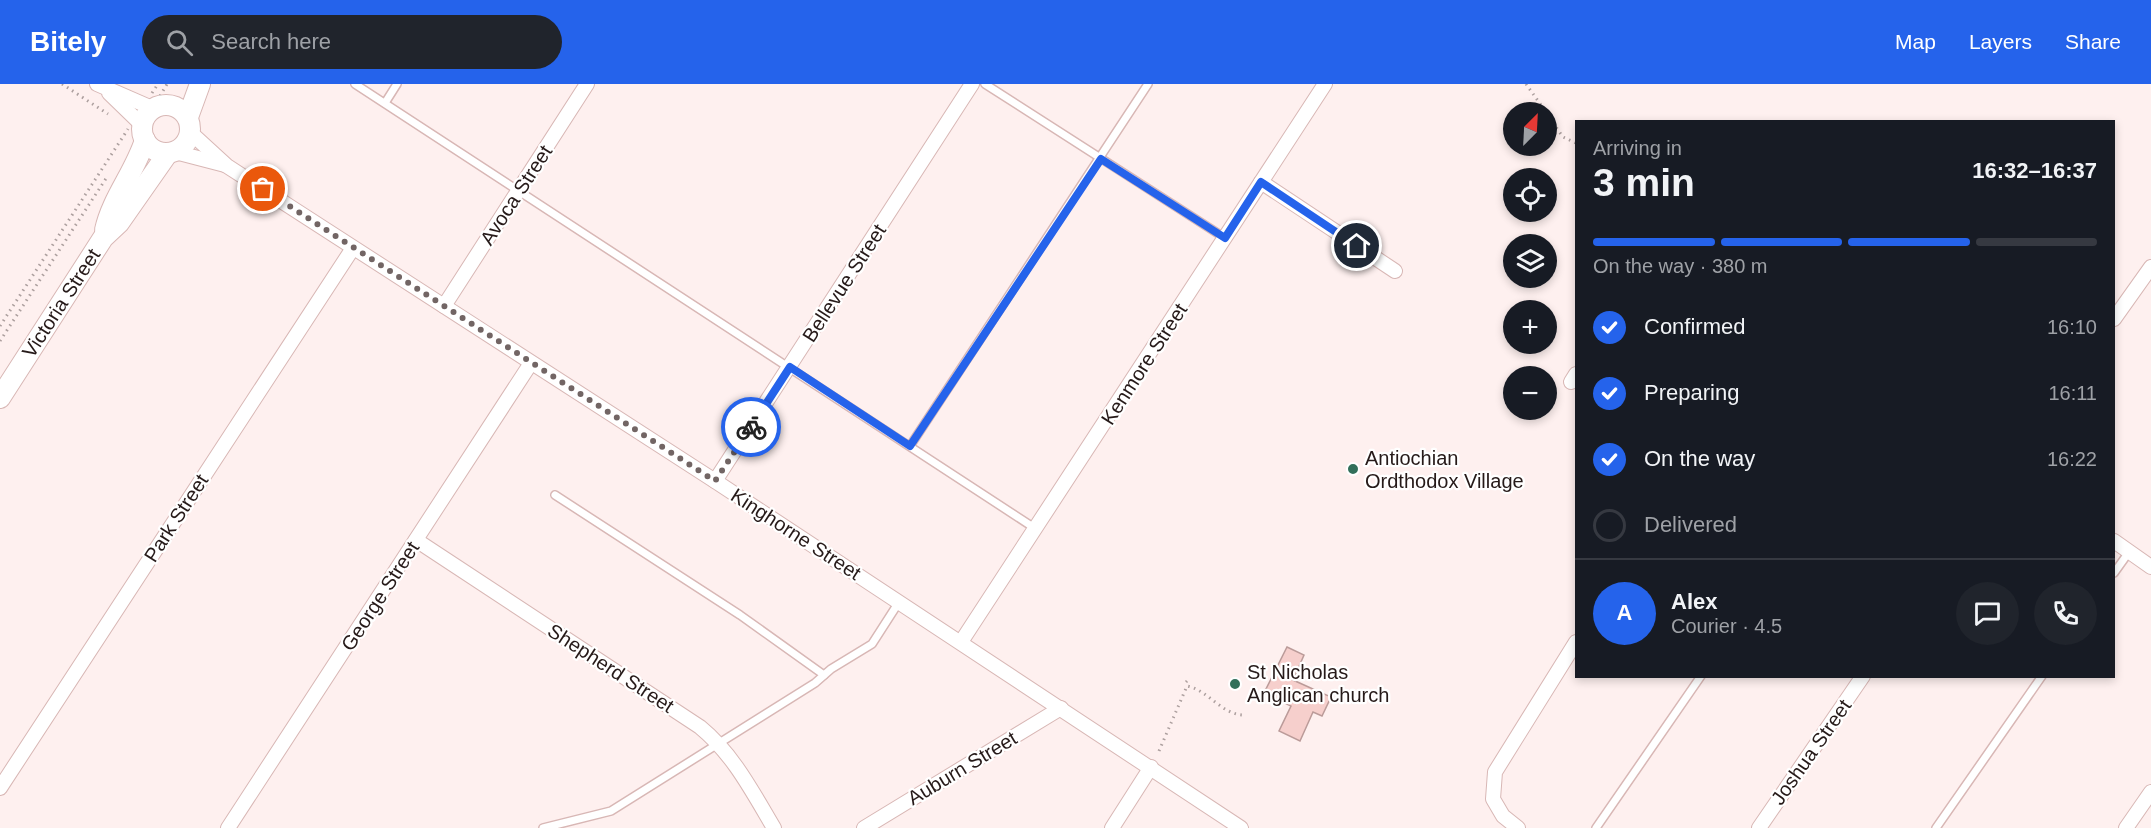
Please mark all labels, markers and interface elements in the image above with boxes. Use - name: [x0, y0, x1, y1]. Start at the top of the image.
- search box: [142, 15, 562, 69]
- text: Bitely: [30, 26, 106, 57]
- icon: search: [163, 26, 196, 59]
- text: Search here: [211, 29, 331, 54]
- text: Map: [1895, 30, 1936, 53]
- text: Layers: [1969, 30, 2032, 53]
- text: Share: [2065, 30, 2121, 53]
- north arrow: [1503, 102, 1557, 156]
- map controls: [1503, 102, 1557, 420]
- text: Arriving in: [1593, 137, 1682, 159]
- street label: Avoca Street: [476, 141, 557, 249]
- text: 16:32–16:37: [1972, 158, 2097, 183]
- text: 3 min: [1593, 161, 1695, 204]
- pin: [237, 163, 288, 214]
- button: locate: [1503, 168, 1557, 222]
- icon: bag: [246, 172, 279, 205]
- street label: Bellevue Street: [798, 220, 890, 346]
- pin: [1331, 220, 1382, 271]
- icon: home: [1340, 229, 1373, 262]
- button: layers: [1503, 234, 1557, 288]
- street label: Victoria Street: [18, 244, 105, 362]
- text: On the way · 380 m: [1593, 255, 1768, 277]
- street label: Kenmore Street: [1097, 299, 1192, 429]
- button: +: [1503, 300, 1557, 354]
- icon: check: [1593, 311, 1626, 344]
- text: Confirmed: [1644, 314, 1745, 339]
- text: 16:10: [2047, 316, 2097, 338]
- button: −: [1503, 366, 1557, 420]
- icon: check: [1593, 377, 1626, 410]
- text: Preparing: [1644, 380, 1739, 405]
- text: 16:11: [2048, 382, 2097, 404]
- courier: [721, 397, 781, 457]
- icon: bike: [735, 411, 768, 444]
- icon: check: [1593, 443, 1626, 476]
- text: On the way: [1644, 446, 1755, 471]
- place label: Antiochian Ordthodox Village: [1365, 447, 1524, 492]
- text: 16:22: [2047, 448, 2097, 470]
- marker: Antiochian Ordthodox Village: [1346, 462, 1360, 476]
- street label: Park Street: [140, 470, 213, 566]
- street label: Kinghorne Street: [727, 484, 865, 584]
- text: Delivered: [1644, 512, 1737, 537]
- street label: George Street: [337, 537, 424, 655]
- button: chat: [1956, 582, 2019, 645]
- button: phone: [2034, 582, 2097, 645]
- text: Alex: [1671, 589, 1717, 614]
- text: A: [1617, 600, 1632, 625]
- text: Courier · 4.5: [1671, 615, 1782, 637]
- street label: Shepherd Street: [544, 619, 678, 717]
- place label: St Nicholas Anglican church: [1247, 661, 1389, 706]
- marker: St Nicholas Anglican church: [1228, 677, 1242, 691]
- street label: Joshua Street: [1767, 695, 1856, 809]
- street label: Auburn Street: [903, 727, 1021, 809]

